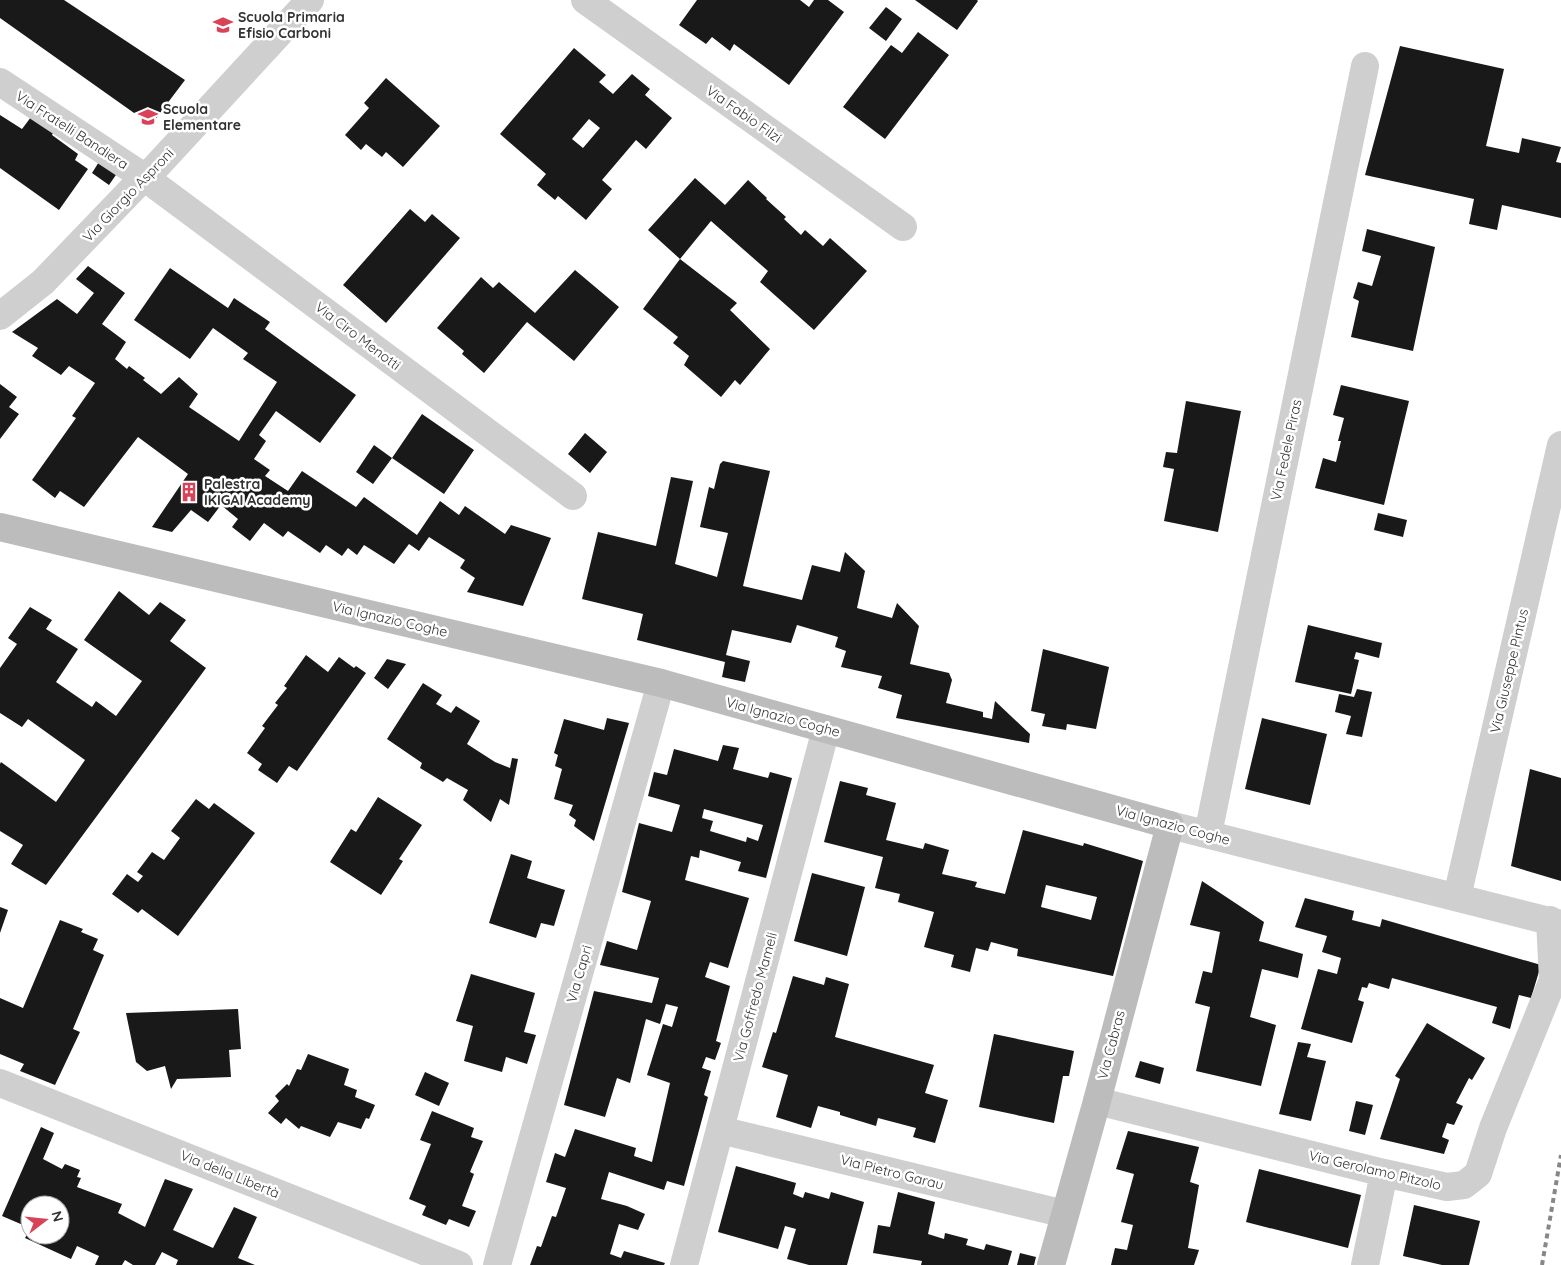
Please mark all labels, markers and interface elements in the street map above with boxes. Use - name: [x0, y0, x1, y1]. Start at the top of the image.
- place label: Scuola Primaria Efisio Carboni: [238, 8, 345, 42]
- school or university icon: Scuola Primaria Efisio Carboni: [212, 14, 234, 36]
- street label: Via Fabio Filzi: [703, 81, 785, 147]
- street label: Via Fratelli Bandiera: [12, 87, 132, 173]
- place label: Scuola Elementare: [163, 100, 241, 134]
- school or university icon: Scuola Elementare: [137, 106, 159, 128]
- street label: Via Giorgio Asproni: [79, 144, 177, 246]
- street label: Via Ciro Menotti: [312, 298, 404, 374]
- street label: Via Fedele Piras: [1266, 398, 1306, 502]
- place label: Palestra IKIGAI Academy: [204, 475, 310, 509]
- building icon: Palestra IKIGAI Academy: [178, 481, 200, 503]
- street label: Via Ignazio Coghe: [331, 597, 449, 641]
- street label: Via Giuseppe Pintus: [1486, 607, 1532, 735]
- street label: Via Ignazio Coghe: [724, 693, 842, 741]
- street label: Via Ignazio Coghe: [1114, 801, 1232, 849]
- street label: Via Goffredo Mameli: [729, 930, 781, 1064]
- street label: Via Capri: [562, 943, 596, 1005]
- street label: Via Cabras: [1093, 1008, 1129, 1082]
- street label: Via della Libertà: [178, 1146, 282, 1202]
- street label: Via Gerolamo Pitzolo: [1307, 1146, 1443, 1194]
- street label: Via Pietro Garau: [838, 1150, 946, 1194]
- north arrow: [20, 1195, 70, 1245]
- text: N: [47, 1209, 68, 1224]

